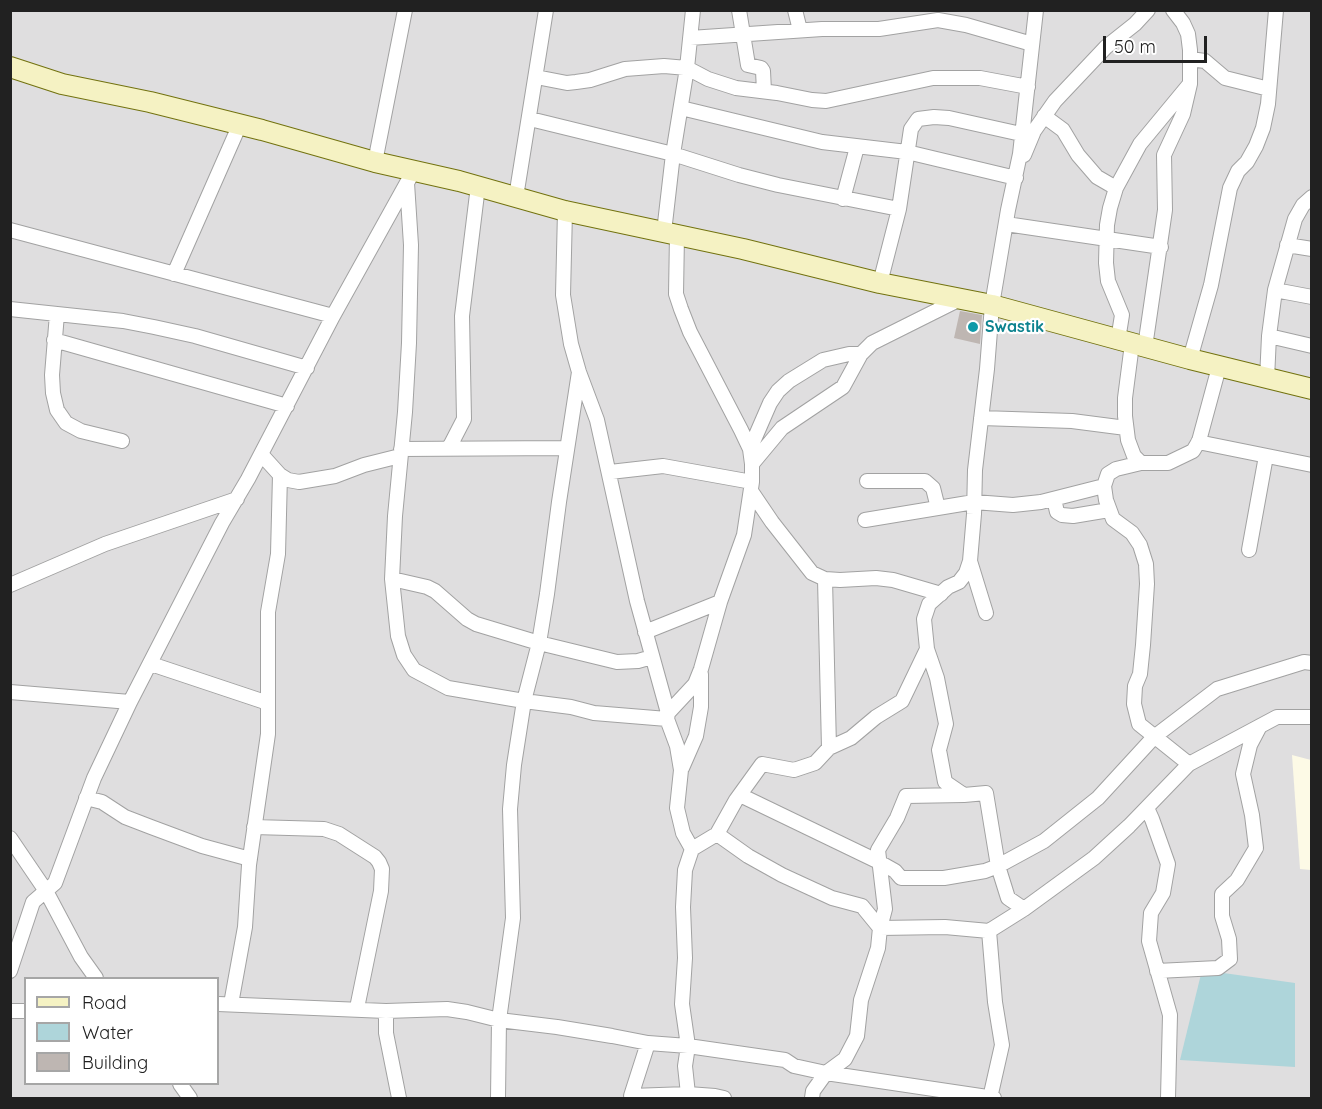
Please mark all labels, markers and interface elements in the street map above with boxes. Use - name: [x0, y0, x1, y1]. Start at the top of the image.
- scale bar: [1106, 24, 1210, 62]
- text: 50 m: [1114, 35, 1156, 58]
- place label: Swastik: [985, 317, 1044, 337]
- marker: Swastik: [966, 320, 980, 334]
- legend: [24, 977, 219, 1085]
- text: Road: [82, 991, 127, 1014]
- text: Water: [82, 1021, 133, 1044]
- text: Building: [82, 1051, 148, 1074]

